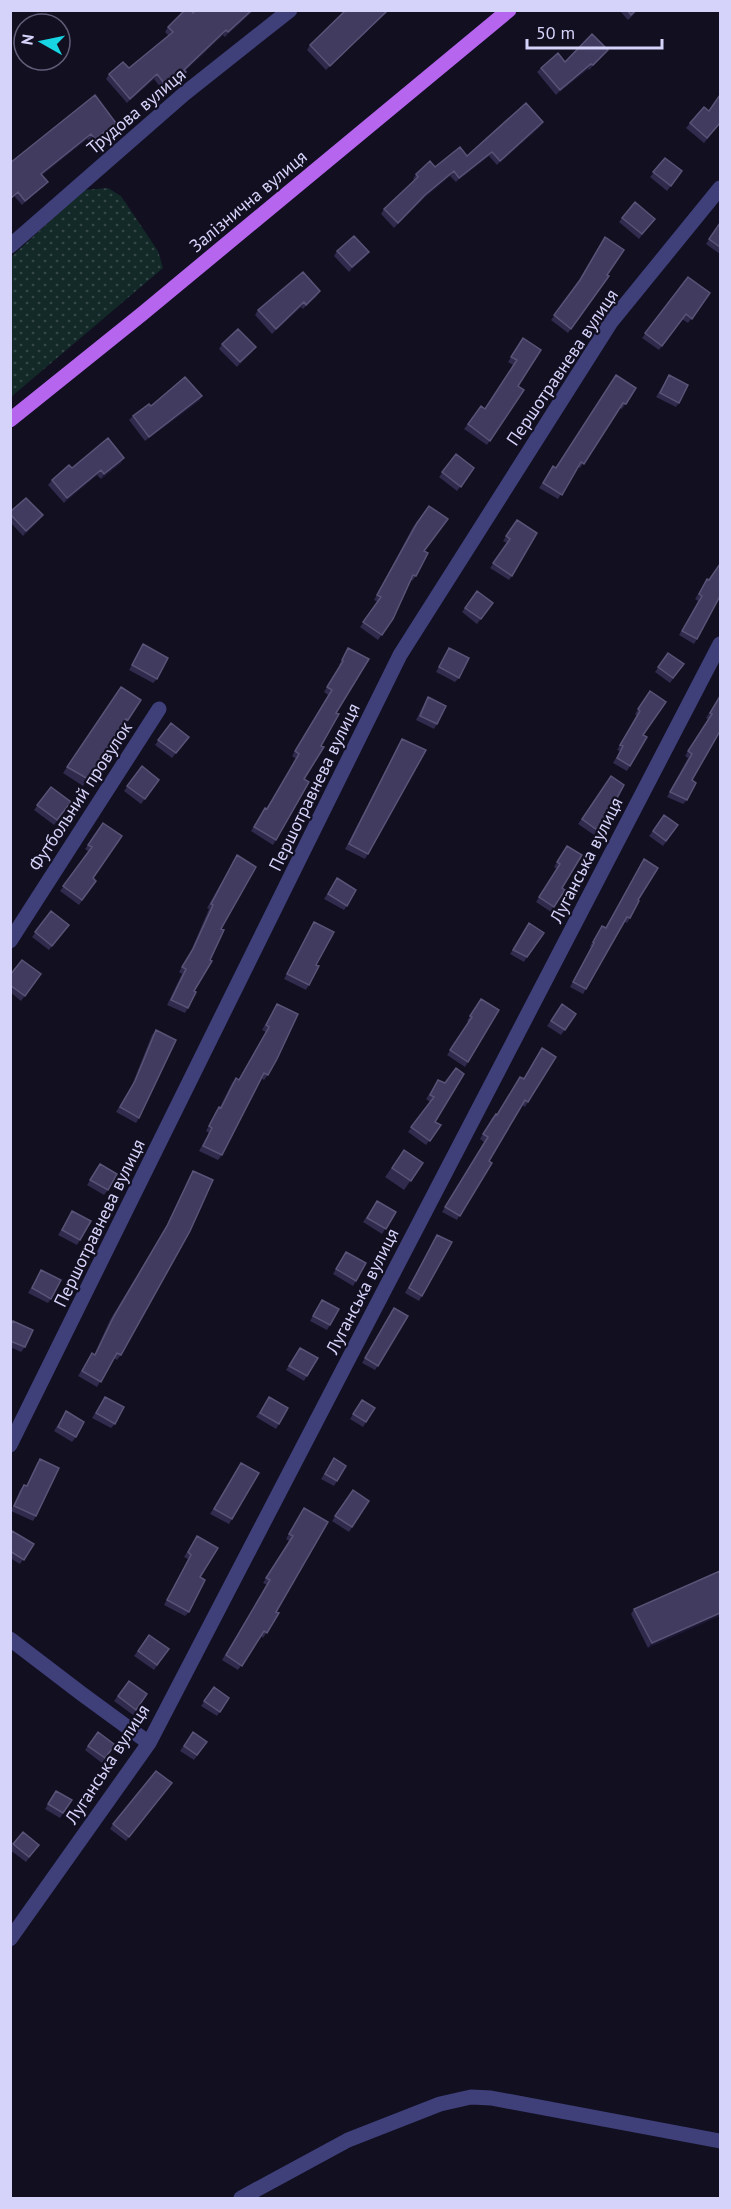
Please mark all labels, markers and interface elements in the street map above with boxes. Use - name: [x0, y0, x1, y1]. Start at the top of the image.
- north arrow: [12, 12, 72, 72]
- scale bar: [527, 12, 662, 50]
- text: 50 m: [536, 21, 575, 44]
- text: N: [16, 33, 38, 46]
- street label: Трудова вулиця: [82, 63, 190, 159]
- street label: Залізнична вулиця: [184, 145, 312, 257]
- street label: Першотравнева вулиця: [501, 284, 623, 450]
- street label: Першотравнева вулиця: [263, 699, 365, 875]
- street label: Футбольний провулок: [23, 717, 137, 875]
- street label: Луганська вулиця: [544, 793, 628, 928]
- street label: Першотравнева вулиця: [48, 1135, 150, 1311]
- street label: Луганська вулиця: [320, 1224, 404, 1359]
- street label: Луганська вулиця: [59, 1700, 154, 1829]

